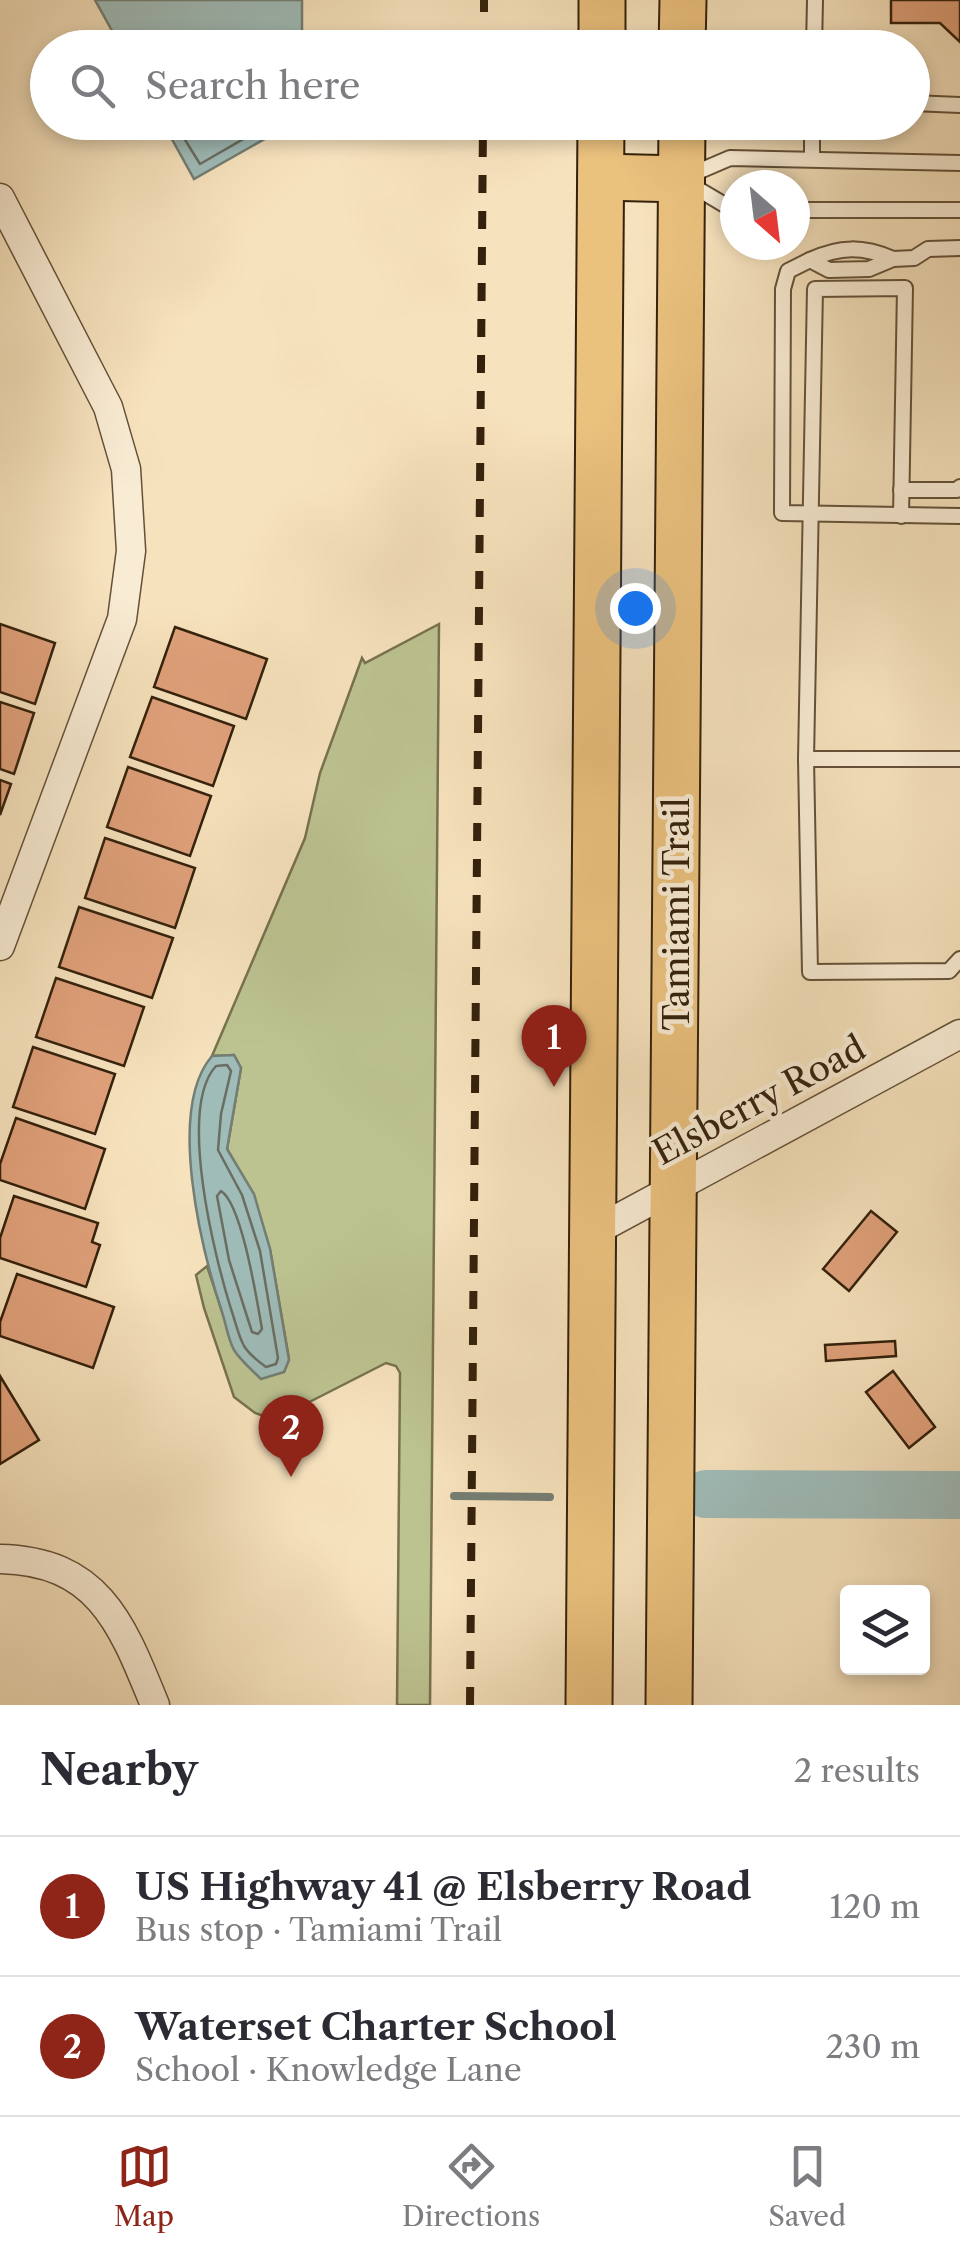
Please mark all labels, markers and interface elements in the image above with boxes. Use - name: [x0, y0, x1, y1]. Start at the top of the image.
- search box: [30, 30, 930, 140]
- icon: search: [65, 58, 120, 113]
- text: Search here: [145, 62, 360, 109]
- north arrow: [720, 170, 810, 260]
- your location: [610, 583, 661, 634]
- street label: Tamiami Trail: [655, 798, 698, 1030]
- pin: 1: [522, 1004, 586, 1087]
- street label: Elsberry Road: [645, 1026, 873, 1174]
- pin: 2: [258, 1394, 324, 1477]
- map controls: [840, 1585, 930, 1675]
- button: layers: [840, 1585, 930, 1675]
- text: Nearby: [40, 1744, 198, 1796]
- text: 2 results: [794, 1751, 920, 1790]
- text: US Highway 41 @ Elsberry Road: [135, 1863, 752, 1910]
- text: 1: [65, 1887, 80, 1926]
- text: 120 m: [830, 1887, 920, 1926]
- text: Bus stop · Tamiami Trail: [135, 1910, 502, 1949]
- text: Waterset Charter School: [135, 2003, 617, 2050]
- text: 2: [63, 2027, 82, 2066]
- text: 230 m: [825, 2027, 920, 2066]
- text: School · Knowledge Lane: [135, 2050, 522, 2089]
- tab: Map: [114, 2139, 174, 2233]
- tab: Directions: [402, 2139, 540, 2233]
- tab: Saved: [768, 2139, 846, 2233]

